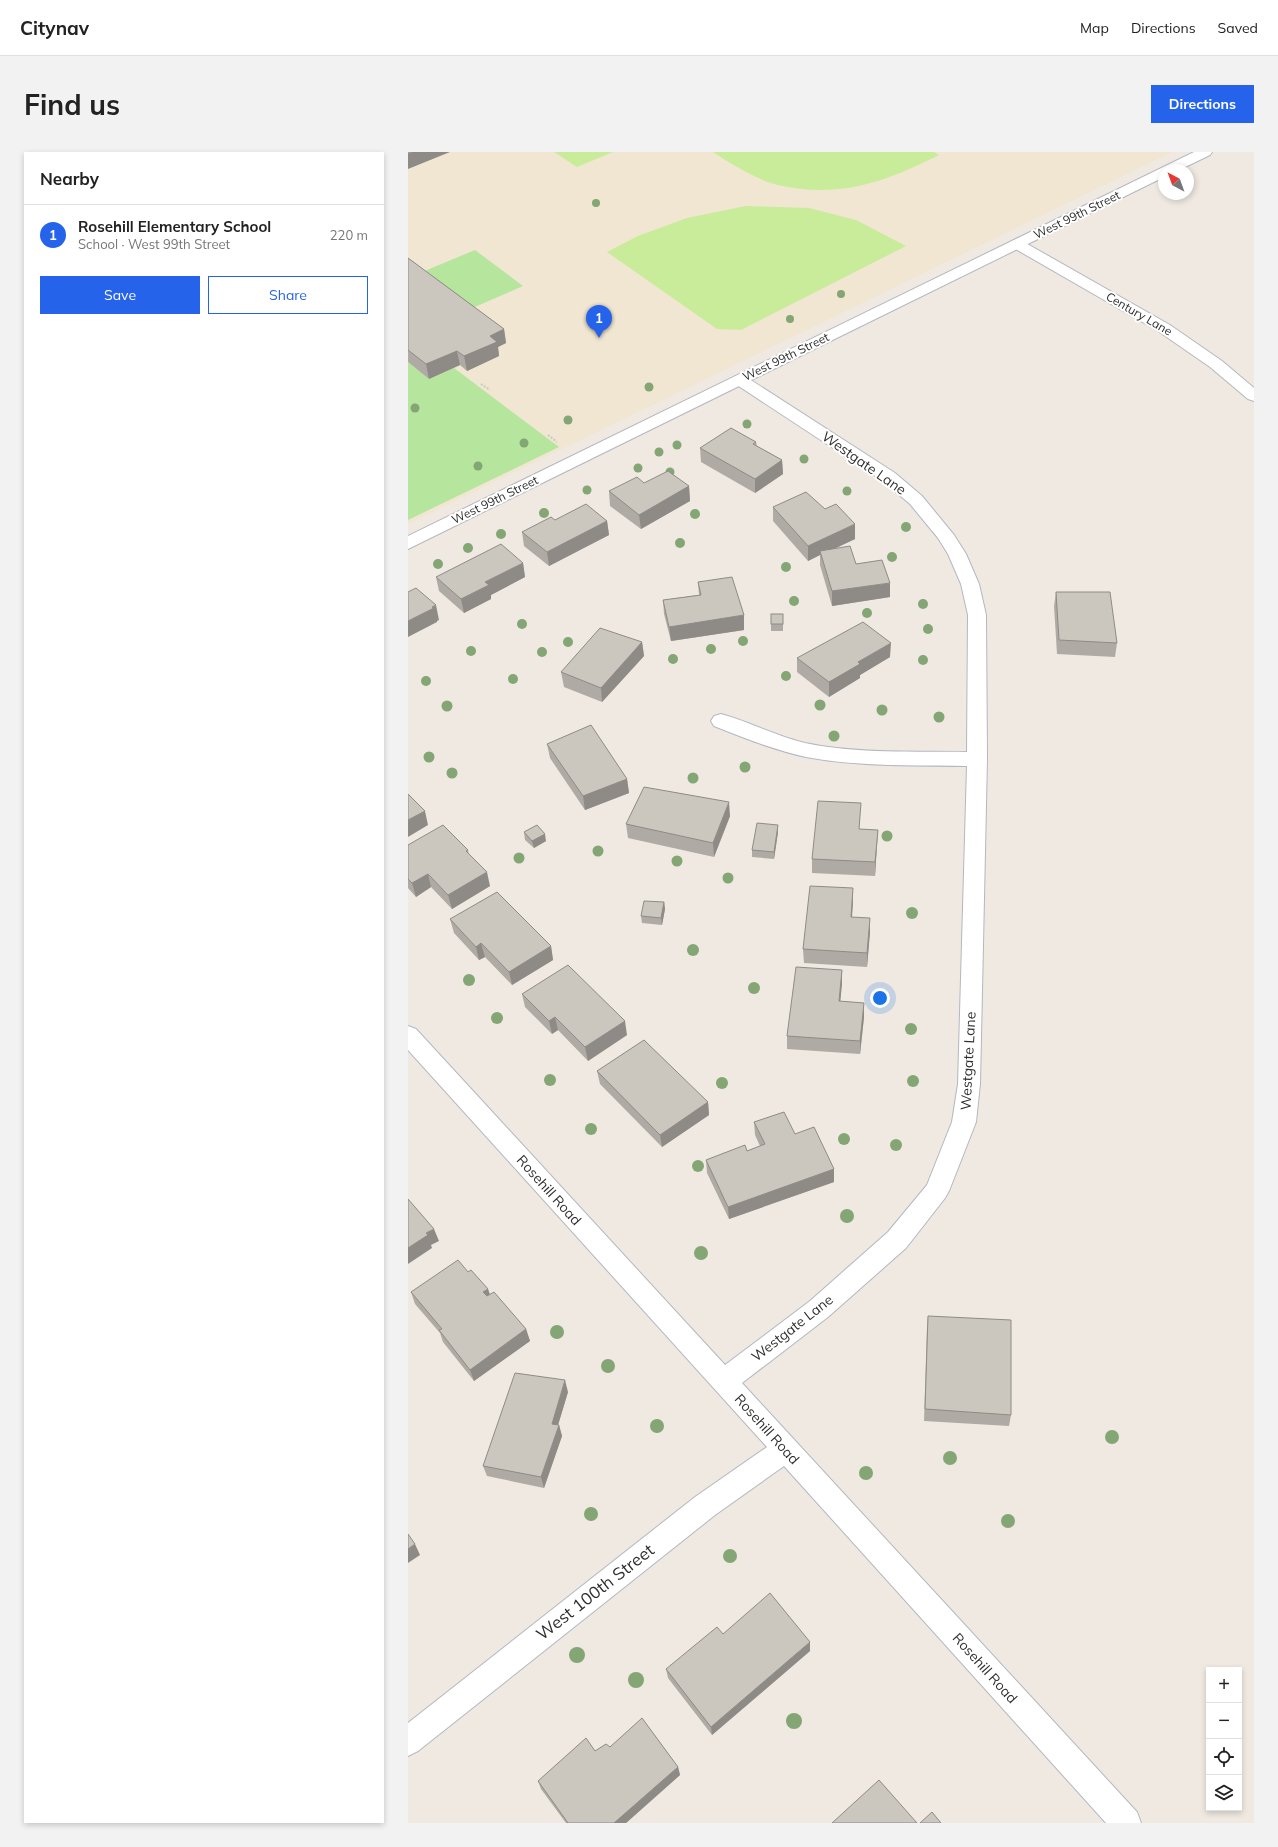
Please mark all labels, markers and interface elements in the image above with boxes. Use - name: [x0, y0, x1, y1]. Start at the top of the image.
- text: Citynav: [20, 16, 89, 40]
- text: Map: [1080, 19, 1109, 37]
- text: Directions: [1131, 19, 1196, 37]
- text: Saved: [1218, 19, 1258, 37]
- button: Directions: [1151, 85, 1254, 123]
- text: Find us: [24, 87, 120, 122]
- north arrow: [1158, 164, 1194, 200]
- text: Nearby: [40, 168, 99, 189]
- street label: West 99th Street: [1031, 187, 1122, 242]
- text: Rosehill Elementary School: [78, 217, 271, 236]
- text: 1: [49, 227, 57, 243]
- text: 220 m: [330, 227, 368, 243]
- text: School · West 99th Street: [78, 236, 230, 252]
- button: Save: [40, 276, 200, 314]
- button: Share: [208, 276, 368, 314]
- street label: Century Lane: [1103, 289, 1175, 339]
- pin: 1: [586, 305, 612, 338]
- street label: West 99th Street: [740, 329, 831, 384]
- street label: Westgate Lane: [818, 427, 910, 499]
- street label: West 99th Street: [449, 472, 540, 527]
- your location: [870, 988, 890, 1008]
- street label: Westgate Lane: [956, 1011, 980, 1111]
- street label: Rosehill Road: [513, 1151, 585, 1229]
- street label: Westgate Lane: [748, 1290, 836, 1366]
- street label: Rosehill Road: [731, 1390, 803, 1468]
- street label: West 100th Street: [532, 1539, 658, 1644]
- street label: Rosehill Road: [949, 1629, 1021, 1707]
- map controls: [1206, 1667, 1242, 1811]
- button: +: [1206, 1667, 1242, 1703]
- button: −: [1206, 1703, 1242, 1739]
- button: locate: [1206, 1739, 1242, 1775]
- button: layers: [1206, 1775, 1242, 1811]

